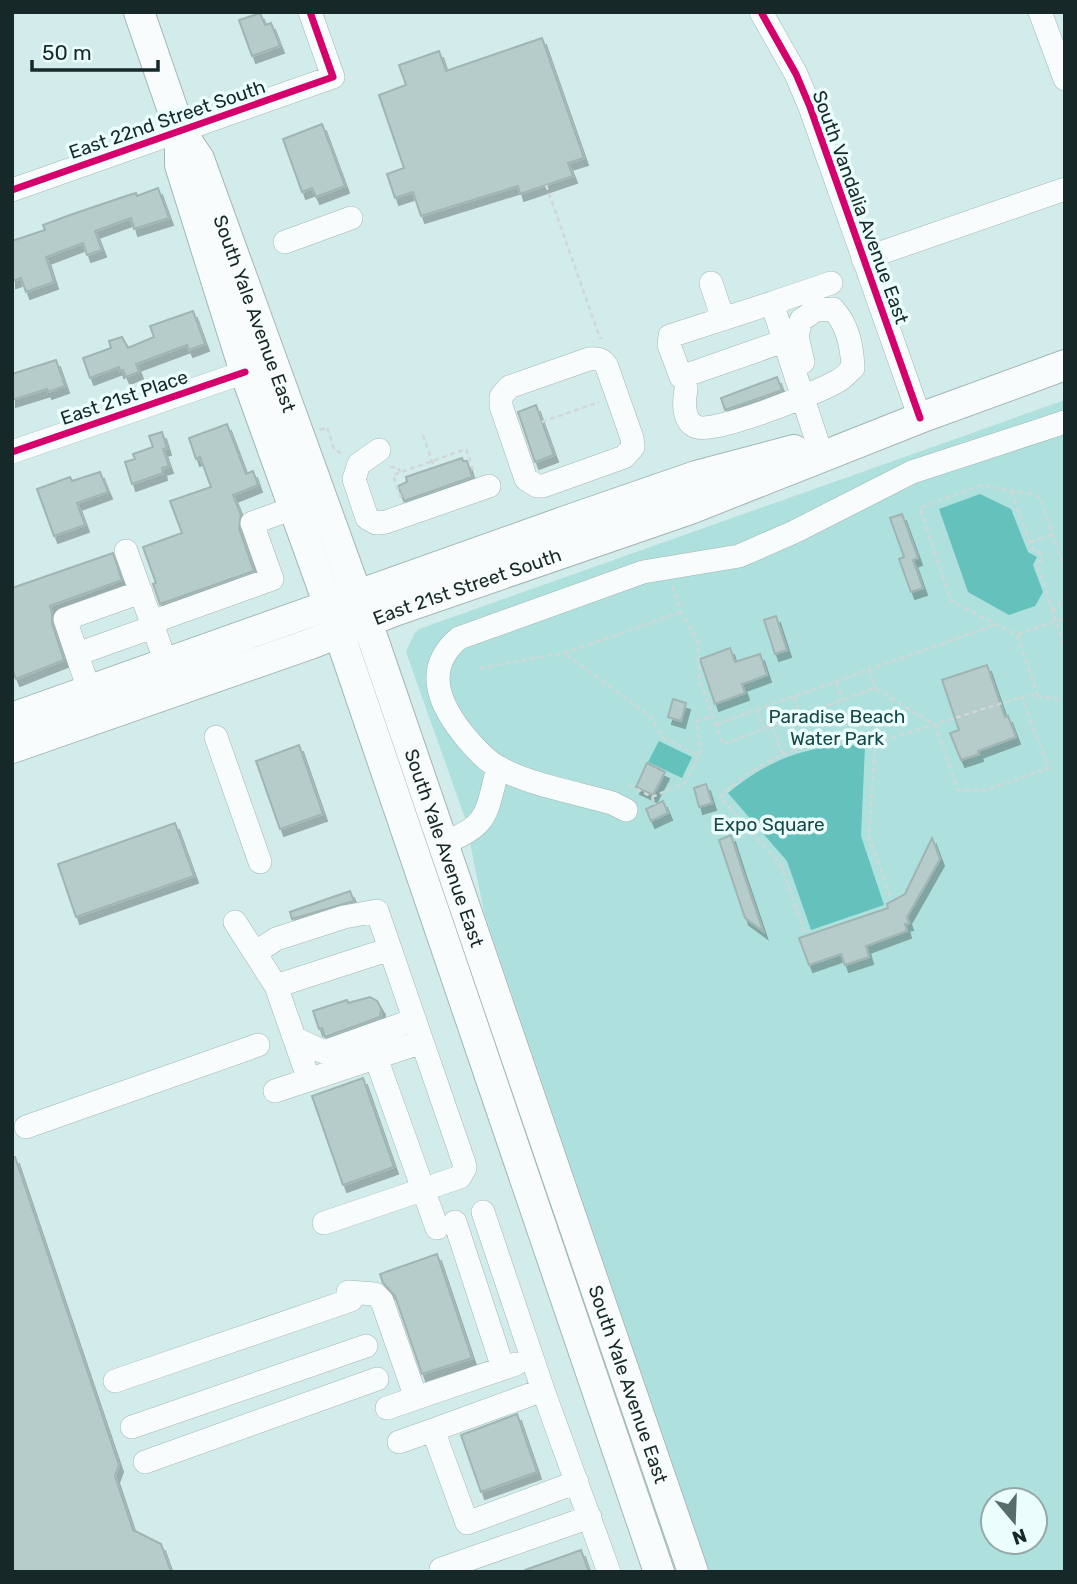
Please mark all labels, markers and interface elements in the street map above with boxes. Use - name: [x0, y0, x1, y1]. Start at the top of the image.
- scale bar: [32, 28, 158, 72]
- text: 50 m: [42, 40, 92, 65]
- street label: East 22nd Street South: [66, 75, 268, 164]
- street label: South Vandalia Avenue East: [808, 87, 914, 328]
- street label: South Yale Avenue East: [208, 212, 301, 416]
- street label: East 21st Place: [57, 365, 191, 430]
- street label: East 21st Street South: [370, 543, 564, 630]
- park label: Paradise Beach Water Park: [769, 705, 905, 750]
- street label: South Yale Avenue East: [399, 746, 489, 951]
- park label: Expo Square: [713, 813, 825, 836]
- street label: South Yale Avenue East: [583, 1282, 673, 1487]
- north arrow: [979, 1486, 1049, 1556]
- text: N: [1009, 1524, 1030, 1550]

